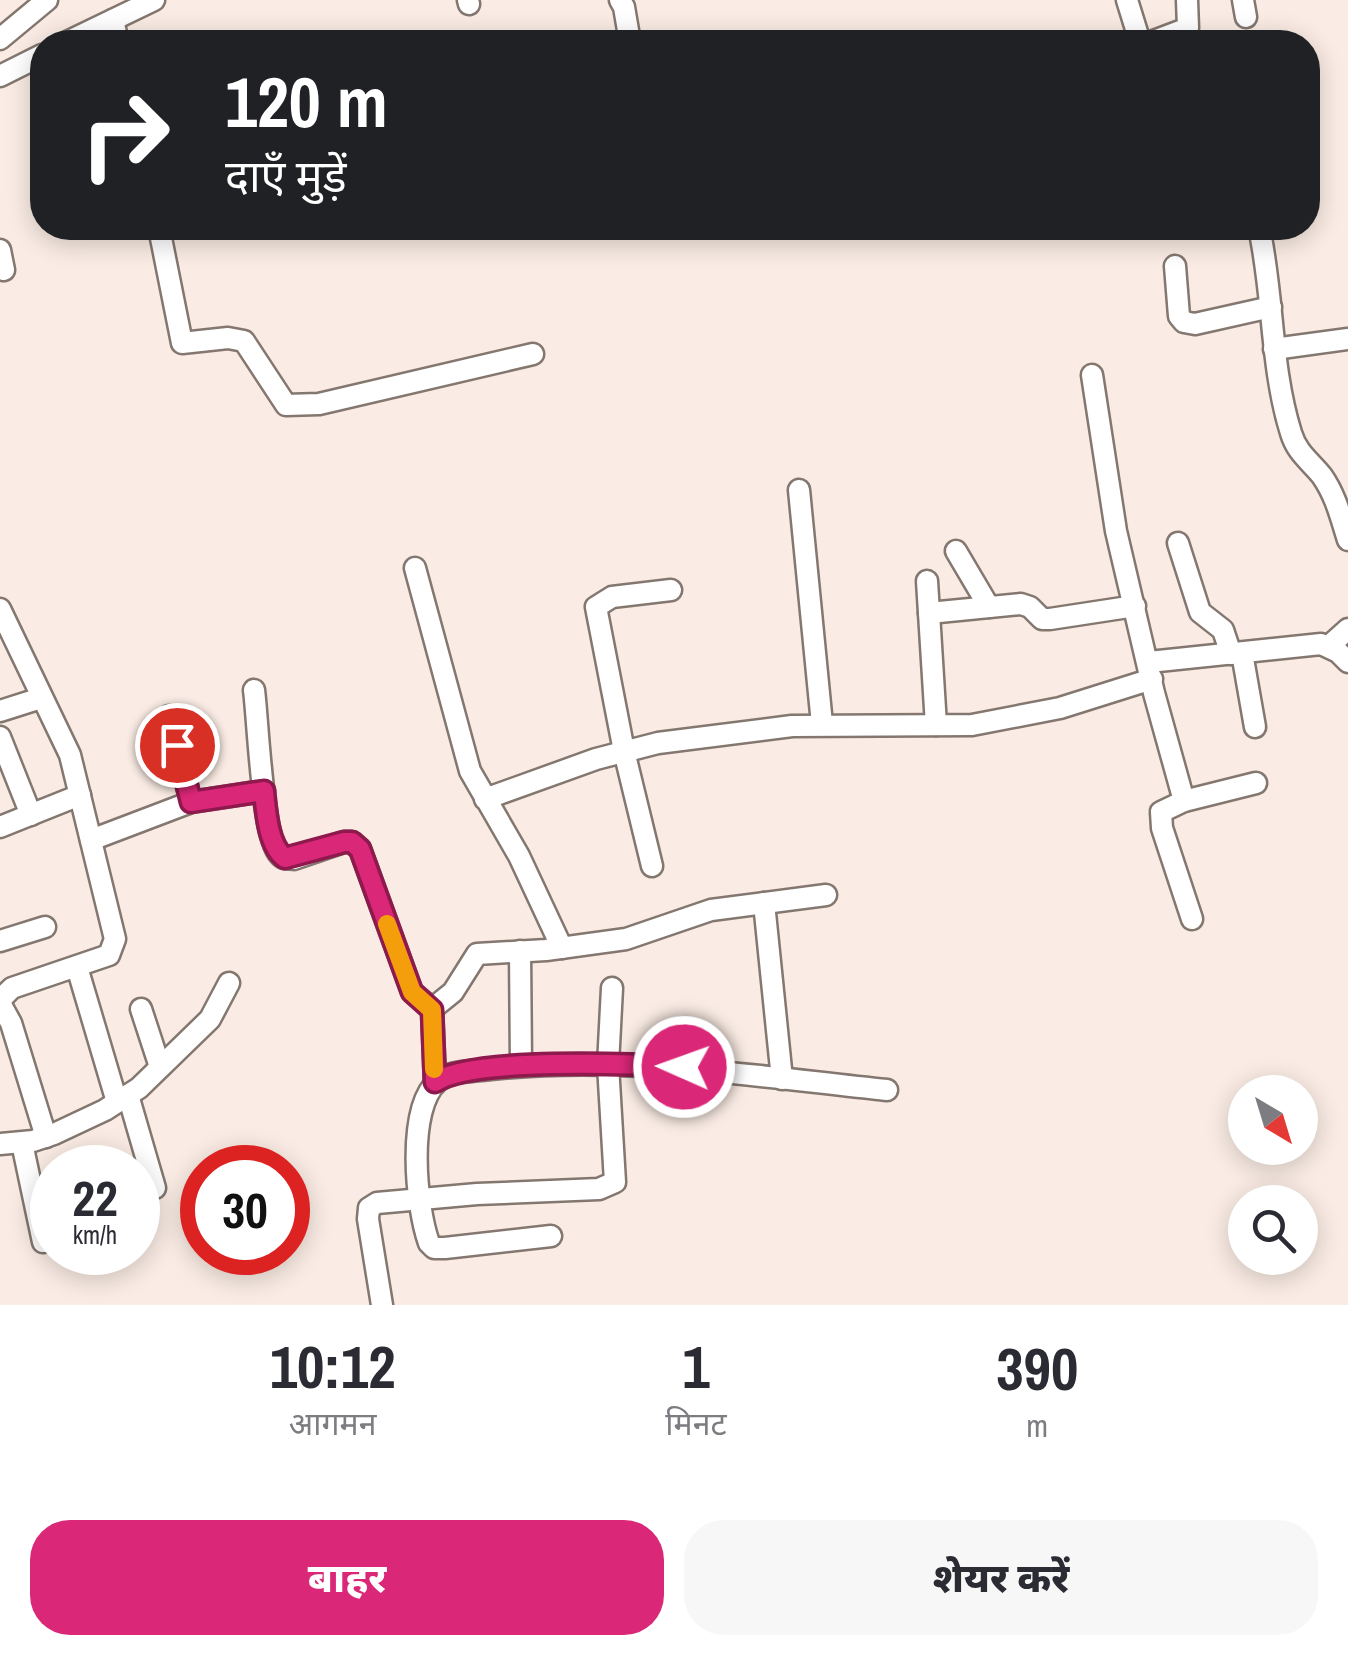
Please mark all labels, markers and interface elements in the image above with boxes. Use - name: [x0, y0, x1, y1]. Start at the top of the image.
- text: 120 m: [225, 55, 388, 149]
- icon: right: [60, 70, 190, 200]
- text: दाएँ मुड़ें: [225, 145, 347, 206]
- pin: [135, 703, 220, 788]
- icon: arrive: [150, 718, 205, 773]
- position arrow: [632, 1015, 736, 1119]
- north arrow: [1228, 1075, 1318, 1165]
- map controls: [1228, 1075, 1318, 1275]
- speed limit sign: 30: [180, 1145, 310, 1275]
- text: 22: [72, 1164, 118, 1232]
- button: search: [1228, 1185, 1318, 1275]
- text: km/h: [73, 1218, 117, 1252]
- text: 10:12: [270, 1326, 396, 1407]
- text: 1: [682, 1326, 710, 1407]
- text: 390: [996, 1328, 1078, 1409]
- text: आगमन: [289, 1402, 376, 1445]
- text: मिनट: [665, 1402, 727, 1445]
- text: m: [1026, 1404, 1048, 1447]
- button: बाहर: [30, 1520, 664, 1635]
- button: शेयर करें: [684, 1520, 1318, 1635]

